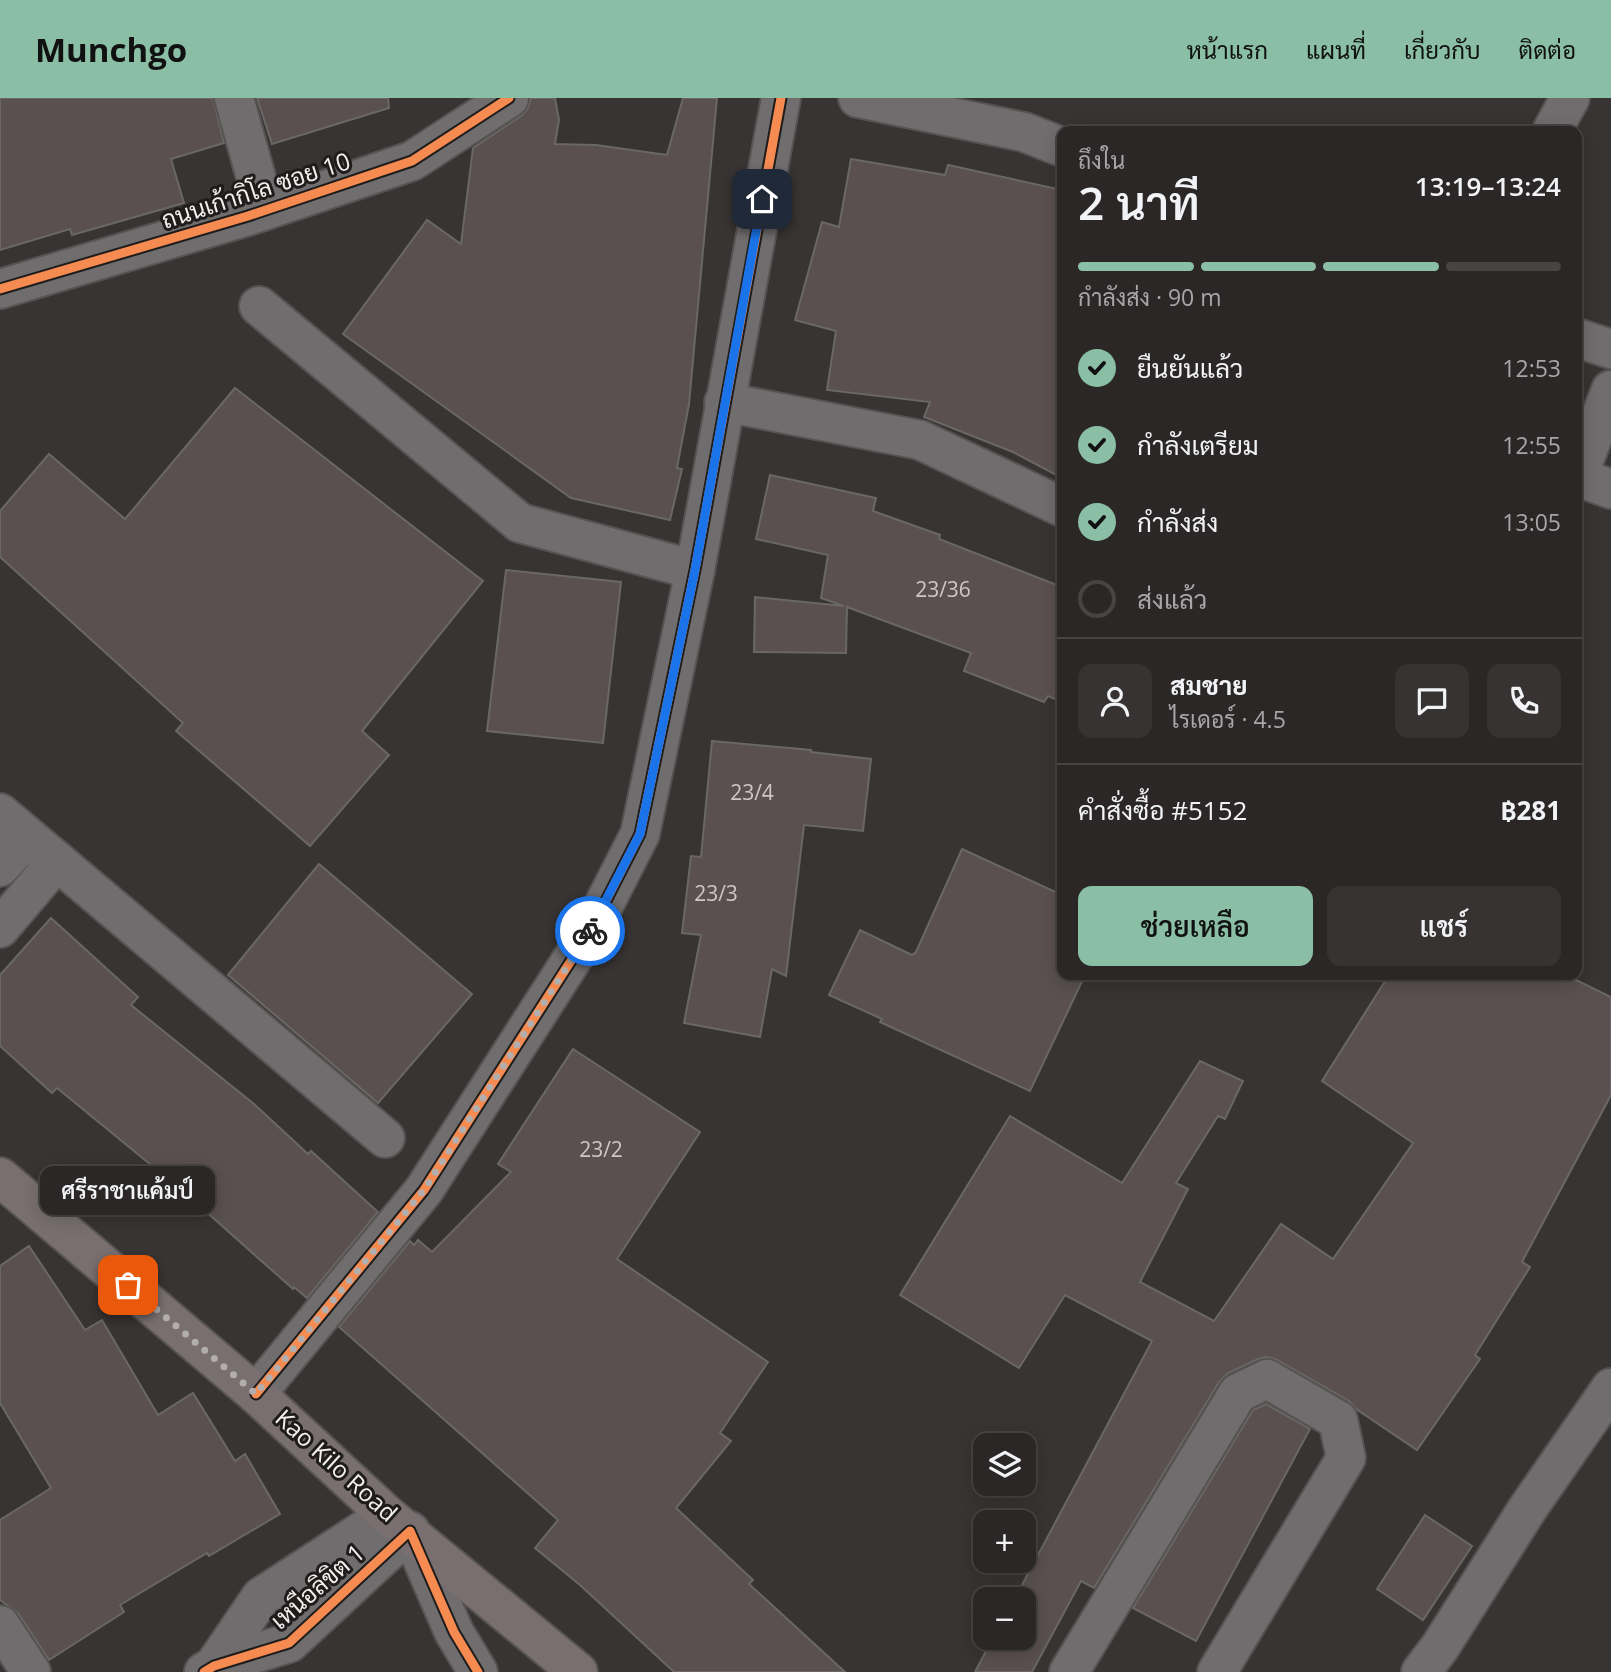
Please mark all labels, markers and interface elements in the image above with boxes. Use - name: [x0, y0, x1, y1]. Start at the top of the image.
- text: Munchgo: [35, 27, 187, 72]
- text: หน้าแรก: [1187, 33, 1268, 66]
- text: แผนที่: [1306, 33, 1366, 66]
- text: เกี่ยวกับ: [1404, 33, 1481, 66]
- text: ติดต่อ: [1519, 33, 1576, 66]
- street label: ถนนเก้ากิโล ซอย 10: [157, 143, 354, 236]
- text: ถึงใน: [1078, 144, 1125, 176]
- text: 13:19–13:24: [1415, 168, 1561, 204]
- pin: [732, 169, 792, 229]
- text: 2 นาที: [1078, 171, 1200, 233]
- icon: home: [743, 180, 781, 218]
- text: กำลังส่ง · 90 m: [1078, 281, 1222, 313]
- icon: check: [1078, 349, 1116, 387]
- text: ยืนยันแล้ว: [1137, 350, 1243, 386]
- text: 12:53: [1502, 352, 1561, 384]
- icon: check: [1078, 426, 1116, 464]
- text: กำลังเตรียม: [1137, 427, 1259, 463]
- text: 12:55: [1502, 429, 1561, 461]
- icon: check: [1078, 503, 1116, 541]
- text: กำลังส่ง: [1137, 504, 1218, 540]
- text: 13:05: [1502, 506, 1561, 538]
- house number: 23/36: [915, 575, 971, 603]
- text: ส่งแล้ว: [1137, 581, 1207, 617]
- button: person: [1078, 664, 1152, 738]
- button: chat: [1395, 664, 1469, 738]
- button: phone: [1487, 664, 1561, 738]
- text: สมชาย: [1170, 667, 1247, 703]
- text: ไรเดอร์ · 4.5: [1170, 703, 1286, 735]
- house number: 23/4: [730, 778, 774, 806]
- text: คำสั่งซื้อ #5152: [1078, 792, 1247, 828]
- text: ฿281: [1501, 792, 1561, 828]
- house number: 23/3: [694, 879, 738, 907]
- button: ช่วยเหลือ: [1078, 886, 1313, 966]
- button: แชร์: [1327, 886, 1561, 966]
- courier: [555, 896, 625, 966]
- icon: bike: [571, 912, 609, 950]
- house number: 23/2: [579, 1135, 623, 1163]
- callout: ศรีราชาแค้มป์: [40, 1166, 216, 1215]
- text: ศรีราชาแค้มป์: [61, 1174, 194, 1206]
- pin: [98, 1255, 158, 1315]
- icon: bag: [109, 1266, 147, 1304]
- street label: Kao Kilo Road: [269, 1401, 405, 1528]
- map controls: [973, 1433, 1036, 1650]
- button: layers: [973, 1433, 1036, 1496]
- button: +: [973, 1510, 1036, 1573]
- street label: เหนือลิขิต 1: [263, 1536, 371, 1636]
- button: −: [973, 1587, 1036, 1650]

